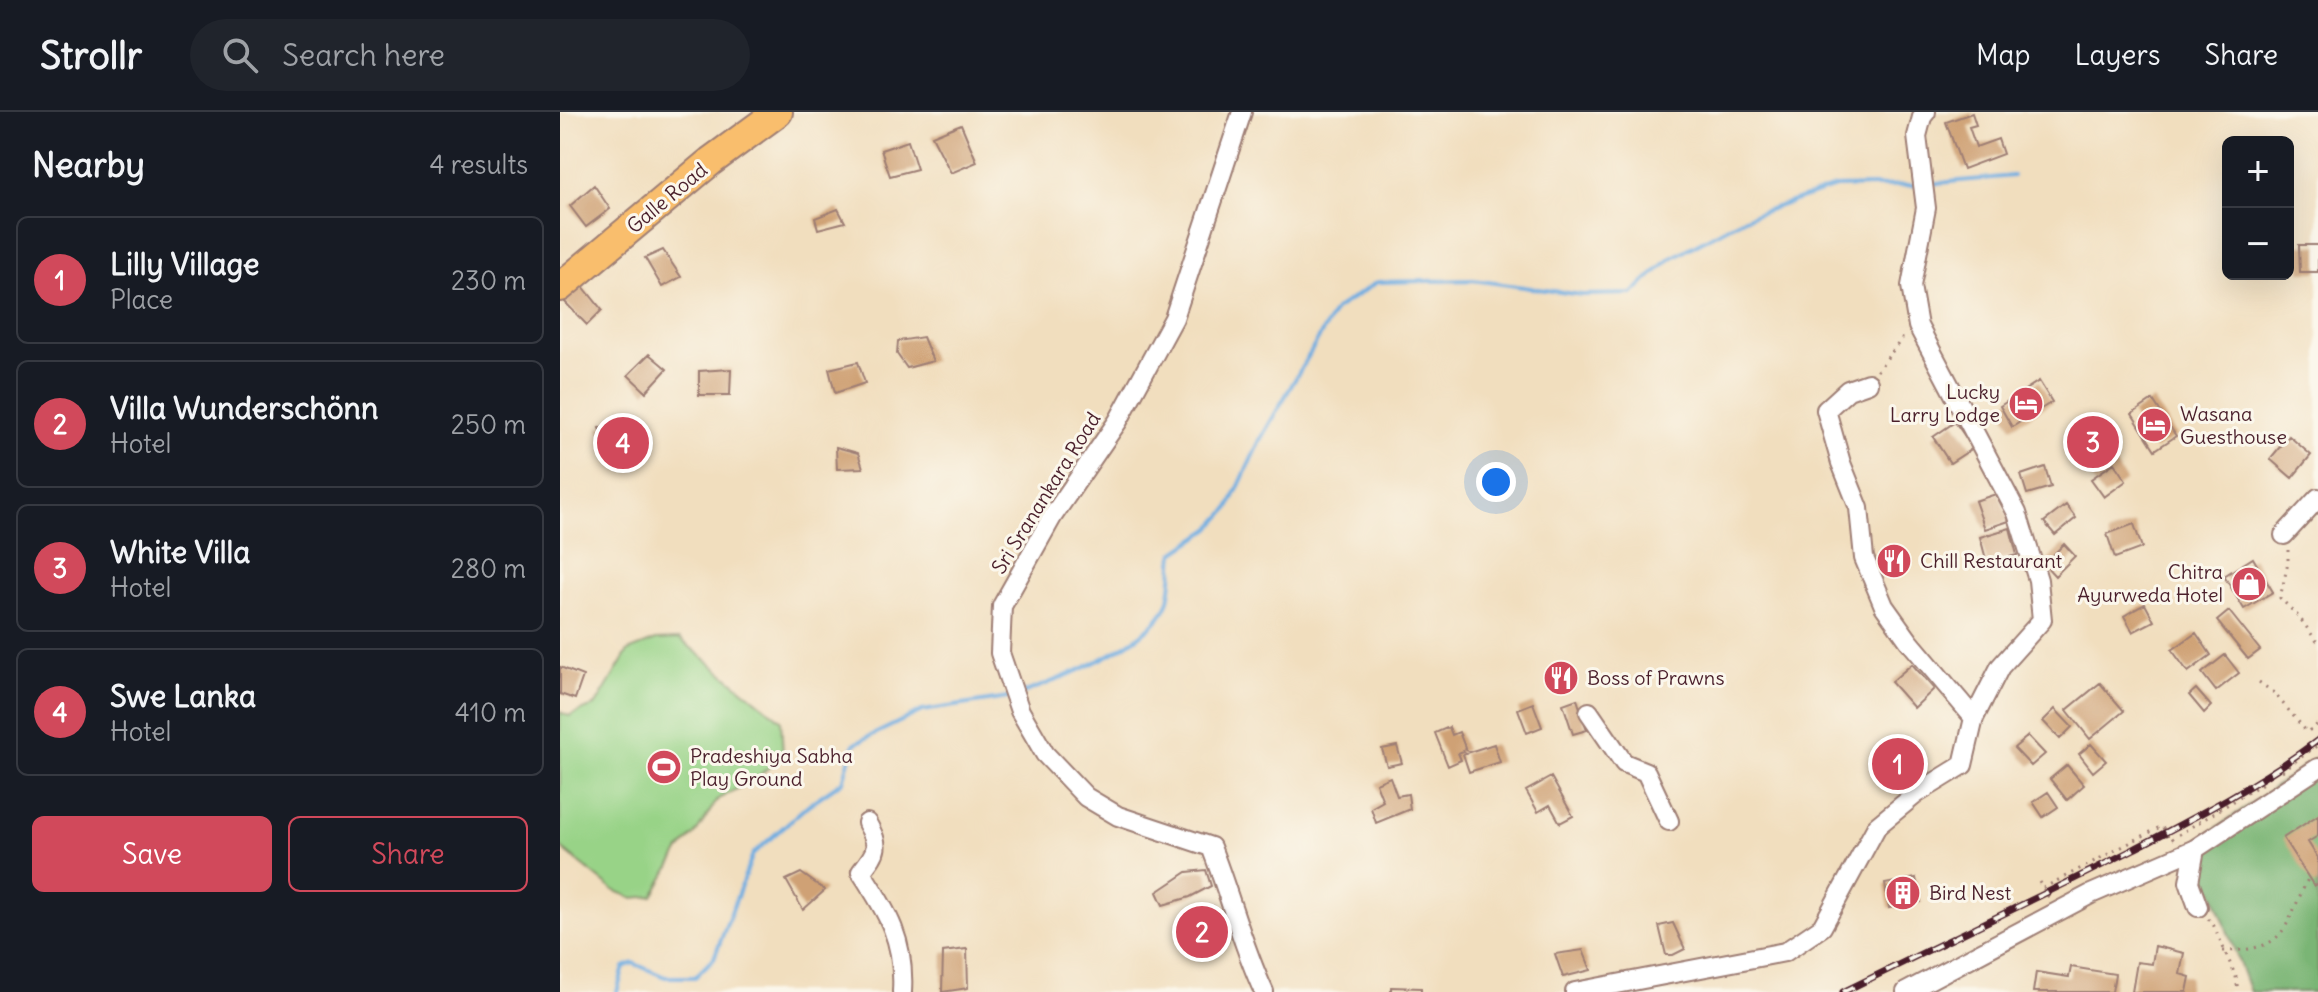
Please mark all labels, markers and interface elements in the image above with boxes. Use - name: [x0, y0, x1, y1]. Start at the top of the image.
- search box: [190, 19, 750, 91]
- text: Strollr: [40, 32, 142, 79]
- icon: search: [218, 33, 262, 77]
- text: Search here: [282, 36, 445, 74]
- text: Map: [1976, 37, 2031, 73]
- text: Layers: [2075, 37, 2161, 73]
- text: Share: [2205, 37, 2278, 73]
- map controls: [2222, 136, 2294, 280]
- button: +: [2222, 136, 2294, 208]
- text: Nearby: [32, 143, 145, 186]
- text: 4 results: [430, 148, 528, 181]
- street label: Galle Road: [621, 157, 712, 238]
- button: −: [2222, 208, 2294, 280]
- text: Lilly Village: [110, 245, 260, 283]
- text: 1: [55, 264, 65, 297]
- text: 230 m: [451, 264, 526, 297]
- text: Place: [110, 283, 173, 316]
- place label: Lucky Larry Lodge: [1890, 379, 2000, 427]
- hotel icon: Lucky Larry Lodge: [2007, 385, 2045, 423]
- text: Villa Wunderschönn: [110, 389, 378, 427]
- place label: Wasana Guesthouse: [2180, 401, 2287, 449]
- hotel icon: Wasana Guesthouse: [2135, 406, 2173, 444]
- street label: Sri Sranankara Road: [986, 407, 1106, 578]
- text: 2: [53, 408, 67, 441]
- text: 250 m: [451, 408, 526, 441]
- pin: 3: [2067, 412, 2119, 472]
- pin: 4: [597, 413, 649, 473]
- text: Hotel: [110, 427, 171, 460]
- your location: [1476, 462, 1516, 502]
- text: White Villa: [110, 533, 250, 571]
- restaurant icon: Chill Restaurant: [1875, 542, 1913, 580]
- place label: Chill Restaurant: [1920, 548, 2063, 573]
- text: 3: [53, 552, 67, 585]
- text: 280 m: [451, 552, 526, 585]
- place label: Chitra Ayurweda Hotel: [2077, 559, 2223, 607]
- shop icon: Chitra Ayurweda Hotel: [2230, 565, 2268, 603]
- text: Hotel: [110, 571, 171, 604]
- restaurant icon: Boss of Prawns: [1542, 659, 1580, 697]
- place label: Boss of Prawns: [1587, 665, 1725, 690]
- text: Swe Lanka: [110, 677, 256, 715]
- text: 4: [52, 696, 68, 729]
- text: 410 m: [455, 696, 526, 729]
- text: Hotel: [110, 715, 171, 748]
- pin: 1: [1872, 734, 1924, 794]
- place label: Pradeshiya Sabha Play Ground: [690, 743, 853, 791]
- sports icon: Pradeshiya Sabha Play Ground: [645, 748, 683, 786]
- button: Save: [32, 816, 272, 892]
- button: Share: [288, 816, 528, 892]
- building icon: Bird Nest: [1884, 874, 1922, 912]
- place label: Bird Nest: [1929, 880, 2012, 905]
- pin: 2: [1176, 902, 1228, 962]

